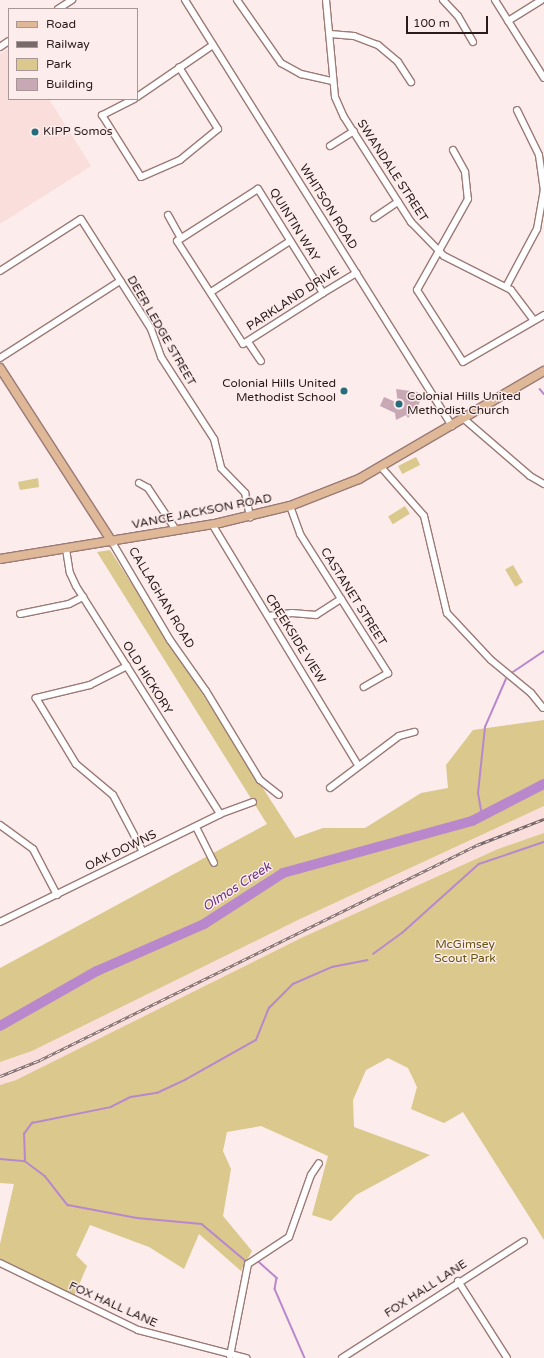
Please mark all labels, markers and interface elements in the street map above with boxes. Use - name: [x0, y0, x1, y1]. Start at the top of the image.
- legend: [8, 8, 138, 100]
- scale bar: [408, 8, 490, 34]
- text: 100 m: [413, 16, 450, 30]
- text: Road: [46, 17, 76, 31]
- text: Railway: [46, 37, 90, 51]
- text: Park: [46, 57, 72, 71]
- text: Building: [46, 77, 93, 91]
- street label: SWANDALE STREET: [354, 117, 430, 225]
- place label: KIPP Somos: [43, 125, 112, 139]
- marker: KIPP Somos: [30, 127, 40, 137]
- street label: WHITSON ROAD: [296, 162, 360, 252]
- street label: QUINTIN WAY: [266, 186, 322, 264]
- street label: PARKLAND DRIVE: [244, 264, 342, 334]
- street label: DEER LEDGE STREET: [124, 273, 198, 389]
- place label: Colonial Hills United Methodist School: [222, 377, 336, 405]
- marker: Colonial Hills United Methodist School: [339, 386, 349, 396]
- place label: Colonial Hills United Methodist Church: [407, 390, 521, 418]
- marker: Colonial Hills United Methodist Church: [394, 399, 404, 409]
- street label: VANCE JACKSON ROAD: [131, 491, 273, 533]
- street label: CALLAGHAN ROAD: [125, 545, 197, 651]
- street label: CASTANET STREET: [317, 545, 389, 649]
- street label: CREEKSIDE VIEW: [262, 592, 328, 686]
- street label: OLD HICKORY: [119, 639, 175, 717]
- street label: OAK DOWNS: [83, 828, 159, 874]
- water label: Olmos Creek: [200, 859, 274, 915]
- park label: McGimsey Scout Park: [434, 938, 496, 966]
- street label: FOX HALL LANE: [382, 1257, 470, 1321]
- street label: FOX HALL LANE: [66, 1279, 160, 1331]

